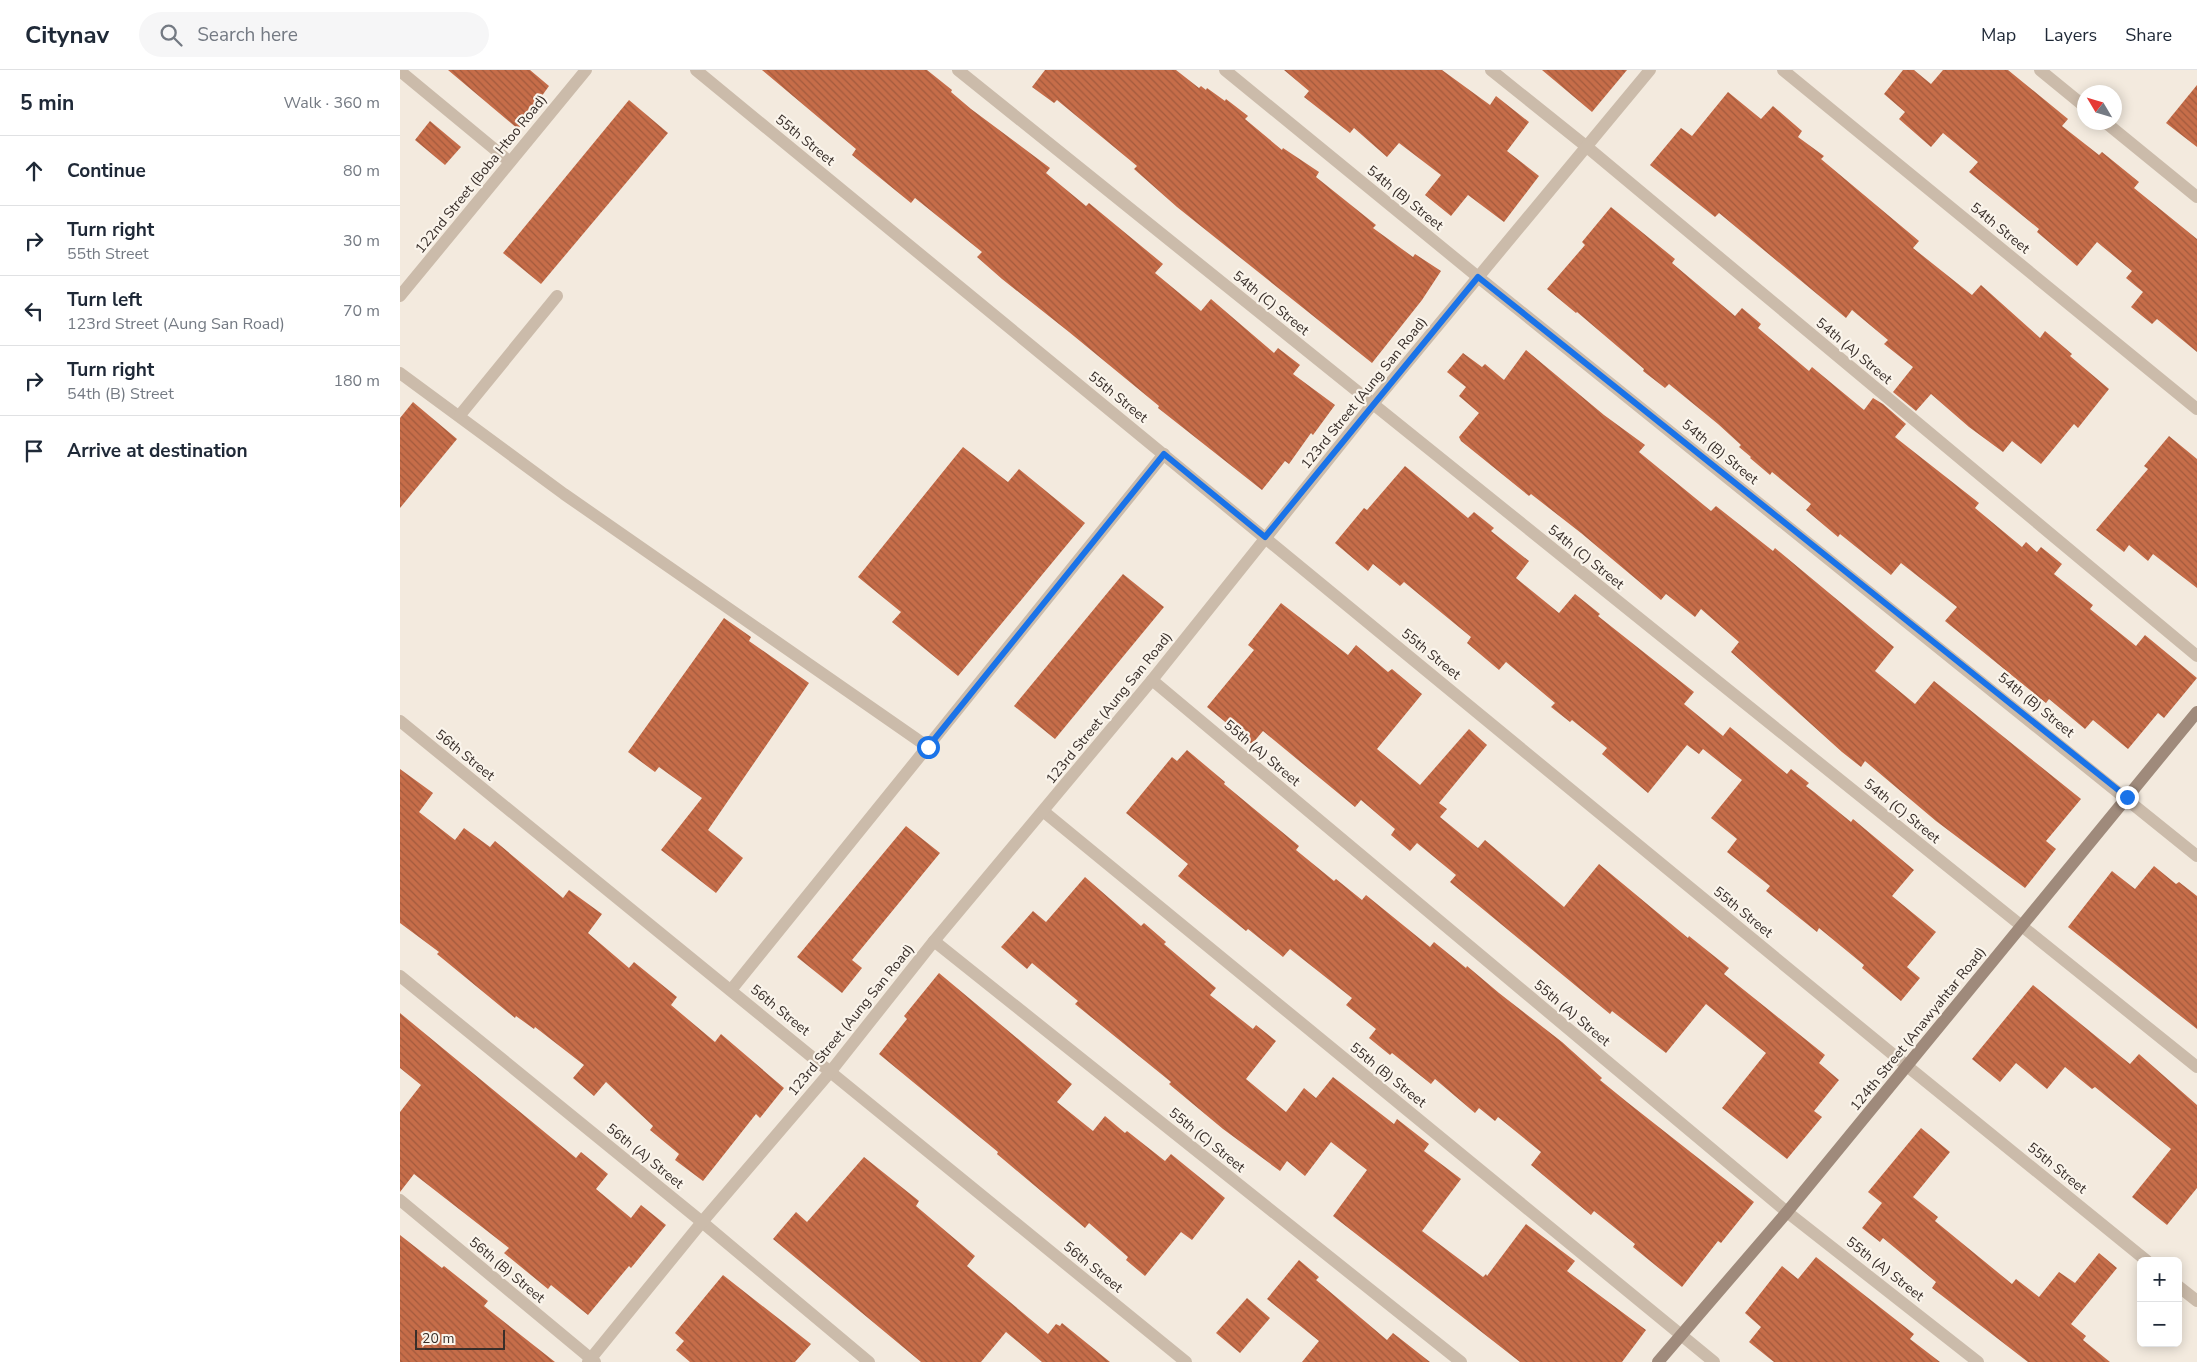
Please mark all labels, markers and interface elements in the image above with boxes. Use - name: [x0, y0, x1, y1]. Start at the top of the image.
- search box: [139, 12, 489, 57]
- text: Citynav: [25, 19, 109, 51]
- icon: search: [157, 21, 185, 49]
- text: Search here: [197, 22, 298, 48]
- text: Map: [1981, 23, 2016, 47]
- text: Layers: [2044, 23, 2097, 47]
- text: Share: [2125, 23, 2172, 47]
- north arrow: [2077, 85, 2122, 130]
- text: 5 min: [20, 89, 74, 117]
- street label: 122nd Street (Boba Htoo Road): [411, 91, 551, 257]
- text: Walk · 360 m: [284, 92, 380, 114]
- street label: 55th Street: [771, 110, 839, 170]
- icon: ahead: [20, 157, 48, 185]
- text: Continue: [67, 158, 146, 184]
- text: 80 m: [343, 160, 380, 182]
- street label: 54th (B) Street: [1363, 161, 1447, 235]
- street label: 54th Street: [1966, 198, 2034, 258]
- text: Turn right: [67, 217, 154, 243]
- icon: right: [20, 227, 48, 255]
- text: 30 m: [343, 230, 380, 252]
- text: 55th Street: [67, 243, 149, 265]
- street label: 54th (C) Street: [1229, 266, 1313, 340]
- text: Turn left: [67, 287, 142, 313]
- icon: left: [20, 297, 48, 325]
- text: 70 m: [343, 300, 380, 322]
- text: 123rd Street (Aung San Road): [67, 313, 285, 335]
- street label: 123rd Street (Aung San Road): [1297, 313, 1431, 473]
- street label: 54th (A) Street: [1812, 313, 1896, 389]
- text: Turn right: [67, 357, 154, 383]
- icon: right: [20, 367, 48, 395]
- street label: 55th Street: [1084, 367, 1152, 427]
- text: 180 m: [333, 370, 380, 392]
- text: 54th (B) Street: [67, 383, 174, 405]
- street label: 54th (B) Street: [1678, 415, 1762, 489]
- icon: arrive: [20, 437, 48, 465]
- text: Arrive at destination: [67, 438, 248, 464]
- street label: 54th (C) Street: [1544, 520, 1628, 594]
- street label: 55th Street: [1397, 624, 1465, 684]
- street label: 123rd Street (Aung San Road): [1042, 628, 1176, 788]
- street label: 54th (B) Street: [1994, 668, 2078, 742]
- street label: 55th (A) Street: [1220, 715, 1304, 791]
- street label: 56th Street: [431, 725, 499, 785]
- route start: [917, 736, 940, 759]
- street label: 54th (C) Street: [1860, 774, 1944, 848]
- route end: [2116, 786, 2139, 809]
- street label: 55th Street: [1709, 882, 1777, 942]
- street label: 123rd Street (Aung San Road): [784, 940, 918, 1100]
- street label: 124th Street (Anawyahtar Road): [1846, 943, 1990, 1115]
- street label: 55th (A) Street: [1530, 975, 1614, 1051]
- street label: 56th Street: [746, 980, 814, 1040]
- street label: 55th (B) Street: [1346, 1038, 1430, 1112]
- street label: 55th (C) Street: [1165, 1103, 1249, 1177]
- street label: 56th (A) Street: [602, 1119, 688, 1193]
- street label: 55th Street: [2023, 1138, 2091, 1198]
- street label: 56th (B) Street: [465, 1233, 549, 1307]
- street label: 55th (A) Street: [1842, 1233, 1928, 1306]
- street label: 56th Street: [1059, 1237, 1127, 1297]
- map controls: [2137, 1257, 2182, 1347]
- button: +: [2137, 1257, 2182, 1302]
- button: −: [2137, 1302, 2182, 1347]
- scale bar: [415, 1327, 505, 1350]
- text: 20 m: [422, 1329, 454, 1348]

